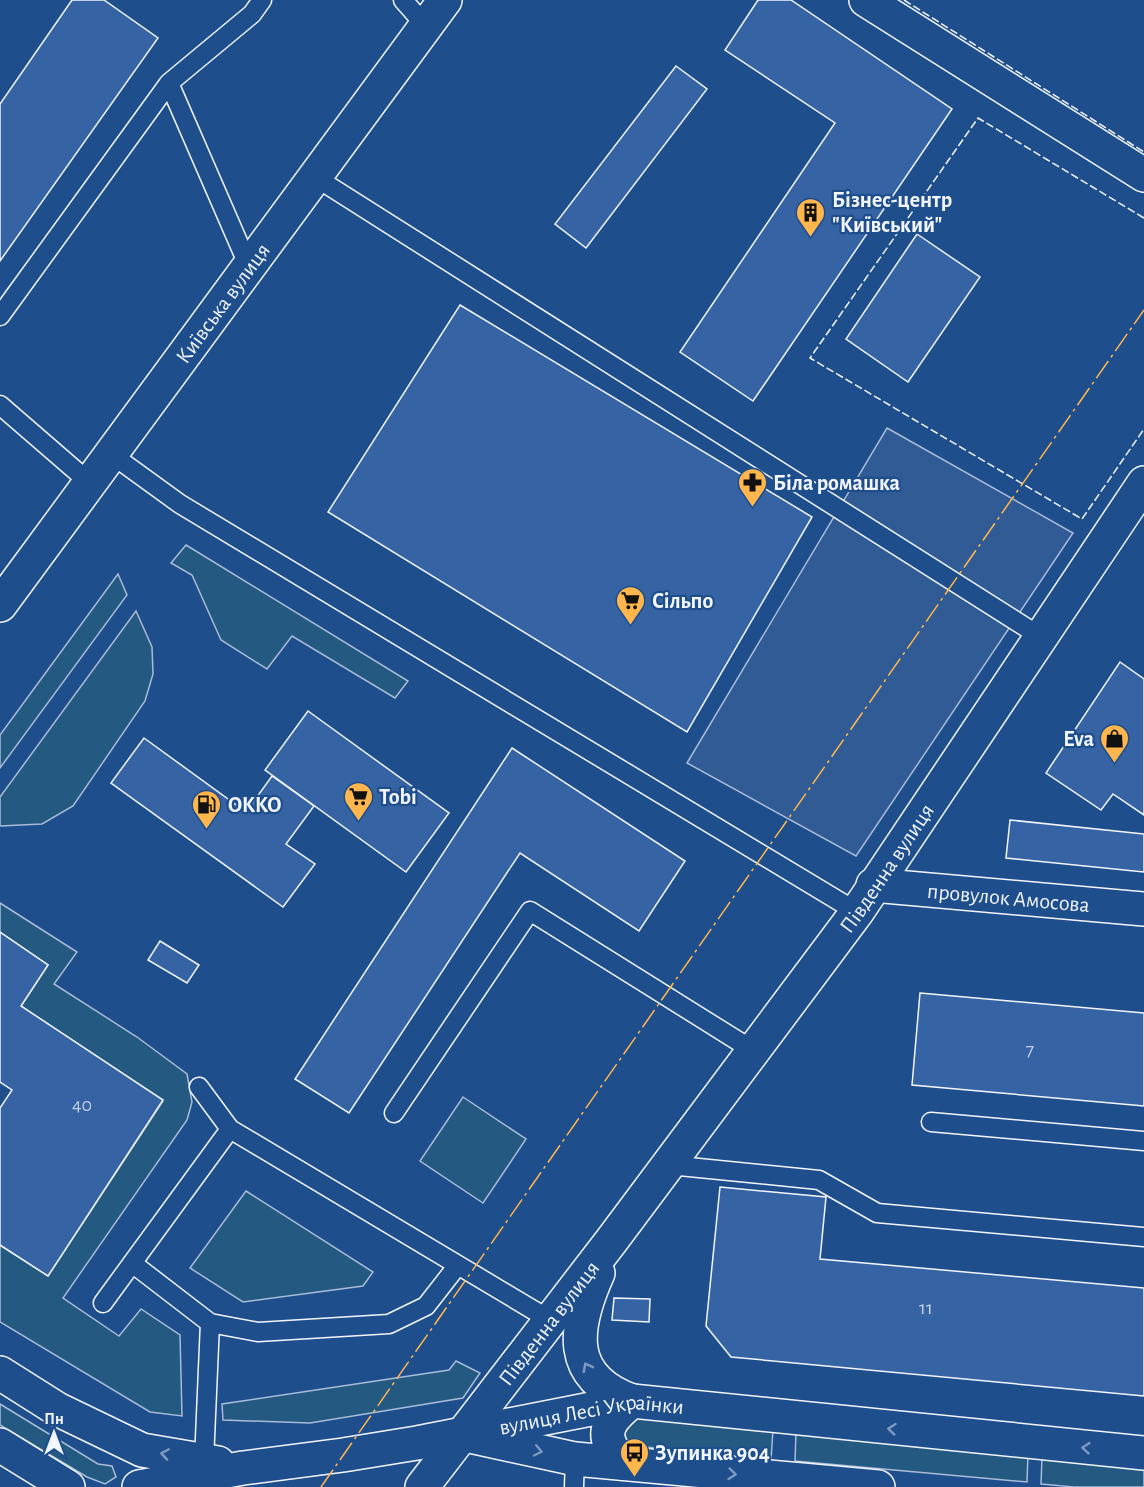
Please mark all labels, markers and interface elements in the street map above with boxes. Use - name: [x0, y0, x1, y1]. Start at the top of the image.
- place label: Бізнес-центр "Київський": [832, 189, 952, 236]
- building icon: Бізнес-центр "Київський": [795, 196, 827, 238]
- street label: Київська вулиця: [172, 239, 274, 368]
- pharmacy icon: Біла ромашка: [736, 466, 768, 508]
- place label: Біла ромашка: [773, 472, 900, 494]
- supermarket icon: Сільпо: [615, 584, 647, 626]
- place label: Сільпо: [652, 590, 713, 612]
- shop icon: Eva: [1099, 722, 1131, 764]
- place label: Eva: [1063, 728, 1094, 750]
- supermarket icon: Tobi: [342, 780, 374, 822]
- place label: Tobi: [379, 786, 417, 808]
- fuel station icon: OKKO: [191, 788, 223, 830]
- place label: OKKO: [228, 794, 281, 816]
- street label: Південна вулиця: [836, 800, 938, 937]
- street label: провулок Амосова: [926, 880, 1091, 916]
- house number: 7: [1026, 1040, 1034, 1060]
- house number: 40: [72, 1095, 92, 1115]
- street label: Південна вулиця: [494, 1257, 604, 1390]
- house number: 11: [919, 1298, 933, 1318]
- one-way arrow: [583, 1363, 594, 1373]
- street label: вулиця Лесі Українки: [497, 1390, 685, 1439]
- north arrow: [24, 1403, 84, 1463]
- text: Пн: [44, 1411, 64, 1427]
- one-way arrow: [887, 1423, 896, 1436]
- bus stop icon: Зупинка 904: [618, 1436, 650, 1478]
- place label: Зупинка 904: [655, 1442, 770, 1465]
- one-way arrow: [1081, 1442, 1090, 1455]
- one-way arrow: [533, 1444, 543, 1457]
- one-way arrow: [160, 1448, 170, 1461]
- one-way arrow: [727, 1467, 736, 1480]

